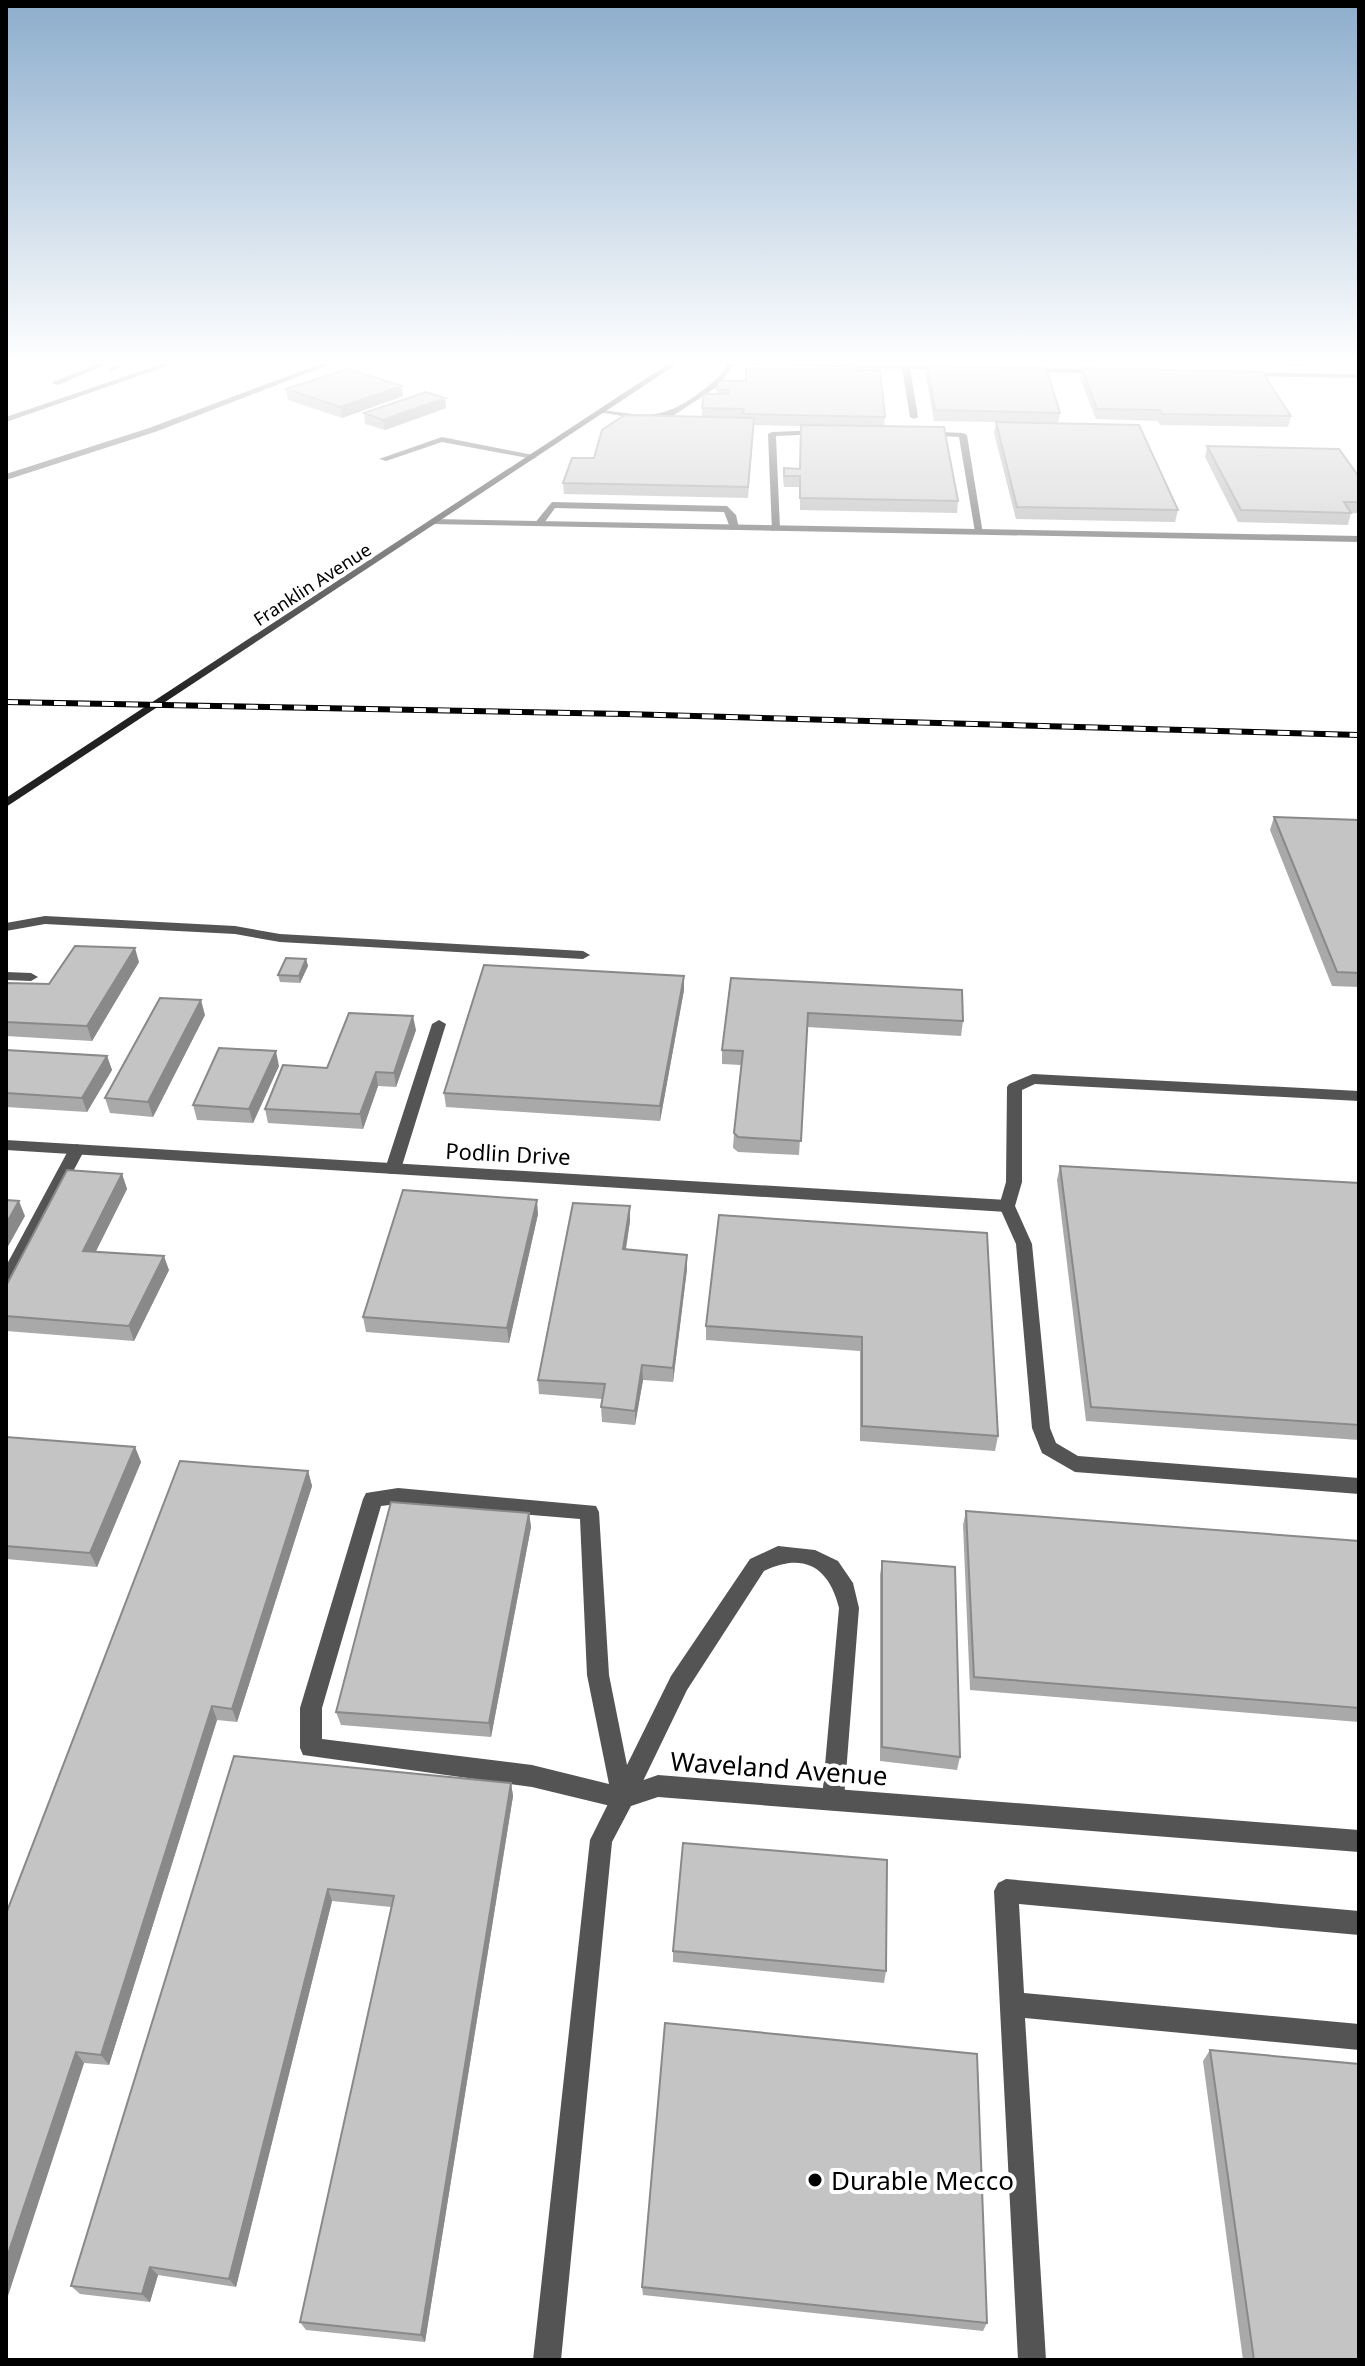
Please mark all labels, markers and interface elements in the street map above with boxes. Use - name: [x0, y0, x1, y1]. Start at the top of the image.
- street label: Franklin Avenue: [249, 537, 375, 631]
- street label: Podlin Drive: [445, 1135, 571, 1171]
- street label: Waveland Avenue: [669, 1742, 889, 1794]
- place label: Durable Mecco: [831, 2162, 1014, 2198]
- marker: Durable Mecco: [806, 2171, 824, 2189]

